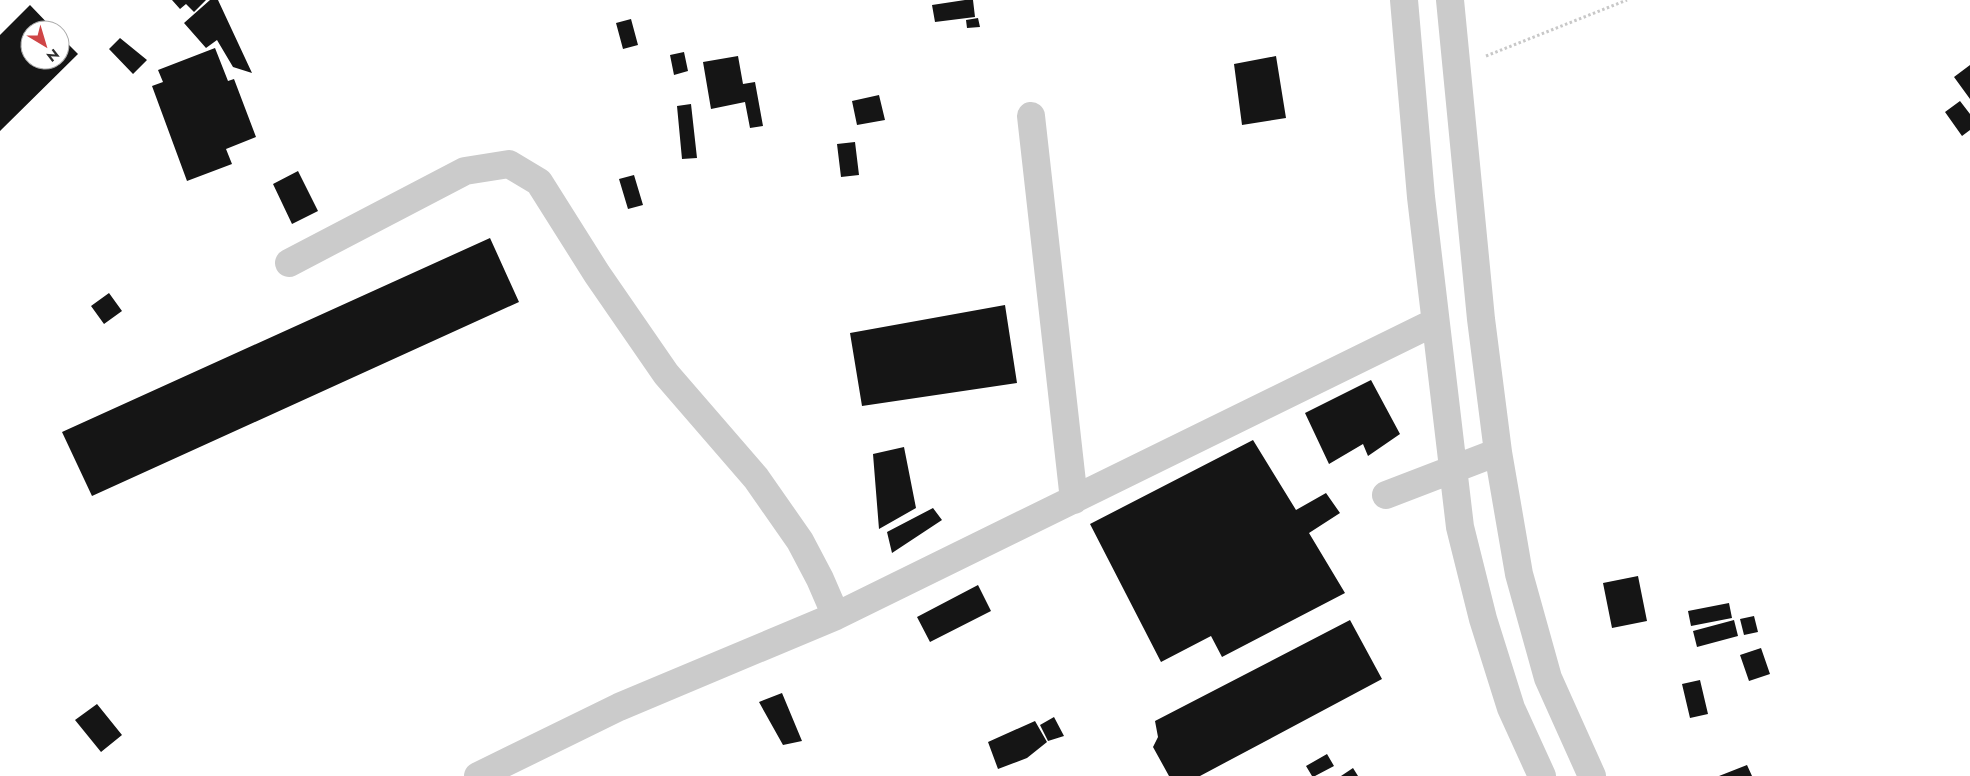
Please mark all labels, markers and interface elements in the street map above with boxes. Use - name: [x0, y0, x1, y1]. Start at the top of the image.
- north arrow: [20, 20, 70, 70]
- text: N: [42, 44, 64, 67]

